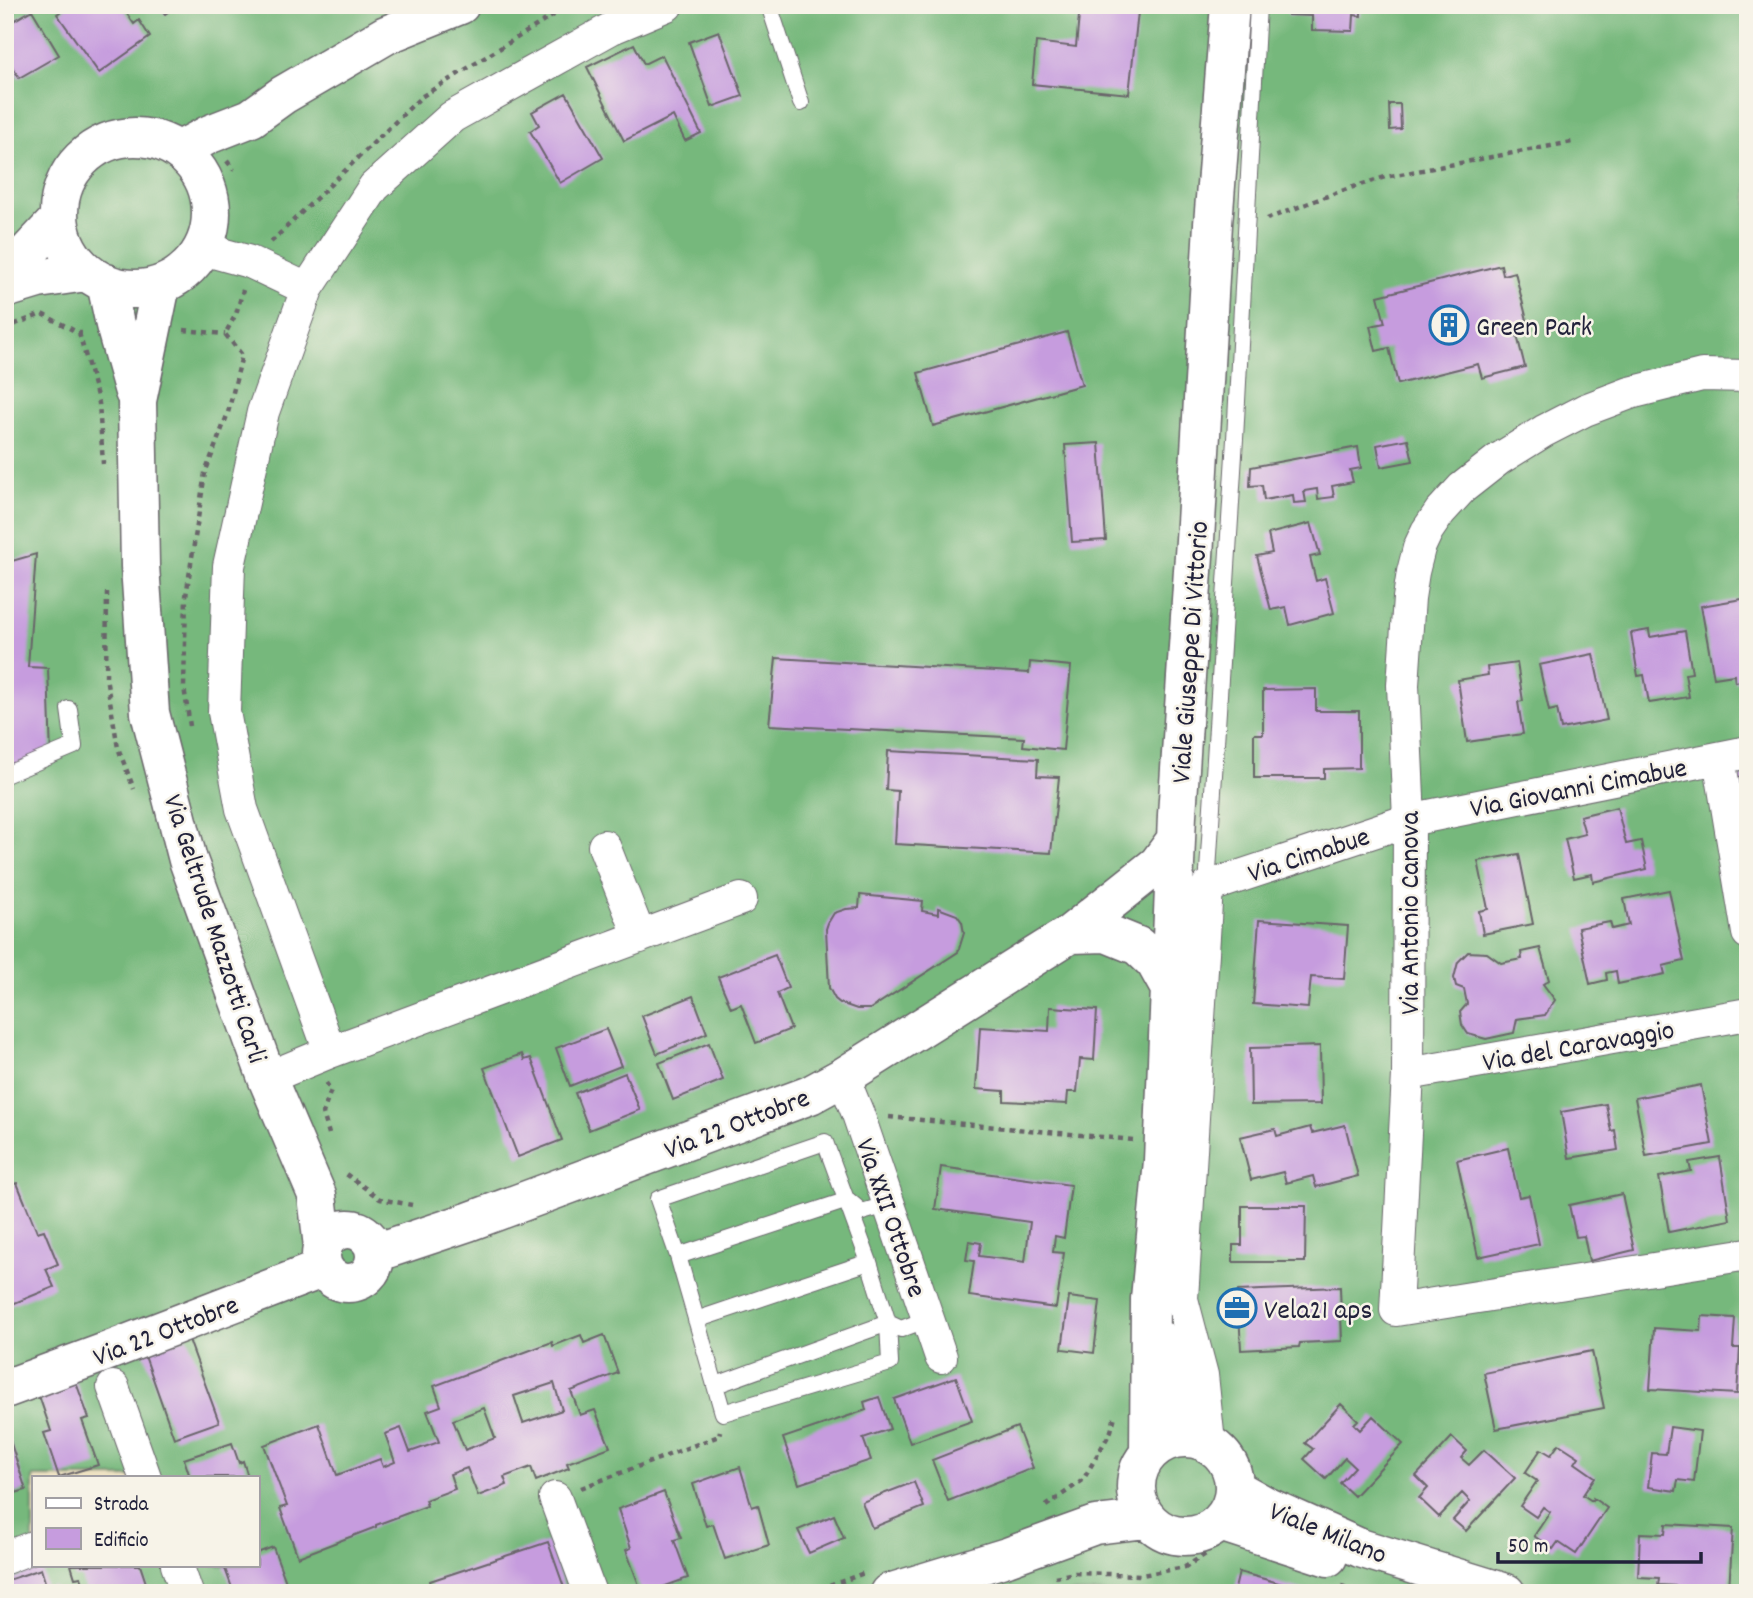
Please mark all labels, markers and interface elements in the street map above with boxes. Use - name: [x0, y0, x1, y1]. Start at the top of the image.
- building icon: Green Park: [1428, 304, 1470, 346]
- place label: Green Park: [1476, 310, 1592, 350]
- street label: Viale Giuseppe Di Vittorio: [1164, 520, 1222, 785]
- street label: Via Giovanni Cimabue: [1467, 750, 1691, 832]
- street label: Via Geltrude Mazzotti Carli: [150, 790, 275, 1069]
- street label: Via Antonio Canova: [1393, 811, 1433, 1015]
- street label: Via Cimabue: [1243, 819, 1376, 896]
- street label: Via del Caravaggio: [1480, 1012, 1678, 1085]
- street label: Via 22 Ottobre: [659, 1081, 816, 1173]
- street label: Via XXII Ottobre: [842, 1134, 934, 1303]
- office icon: Vela21 aps: [1216, 1287, 1258, 1329]
- street label: Via 22 Ottobre: [88, 1288, 245, 1380]
- place label: Vela21 aps: [1264, 1293, 1372, 1333]
- legend: [32, 1476, 259, 1566]
- text: Strada: [94, 1491, 149, 1521]
- street label: Viale Milano: [1262, 1494, 1392, 1577]
- scale bar: [1498, 1521, 1700, 1565]
- text: Edificio: [94, 1527, 149, 1557]
- text: 50 m: [1508, 1533, 1548, 1563]

